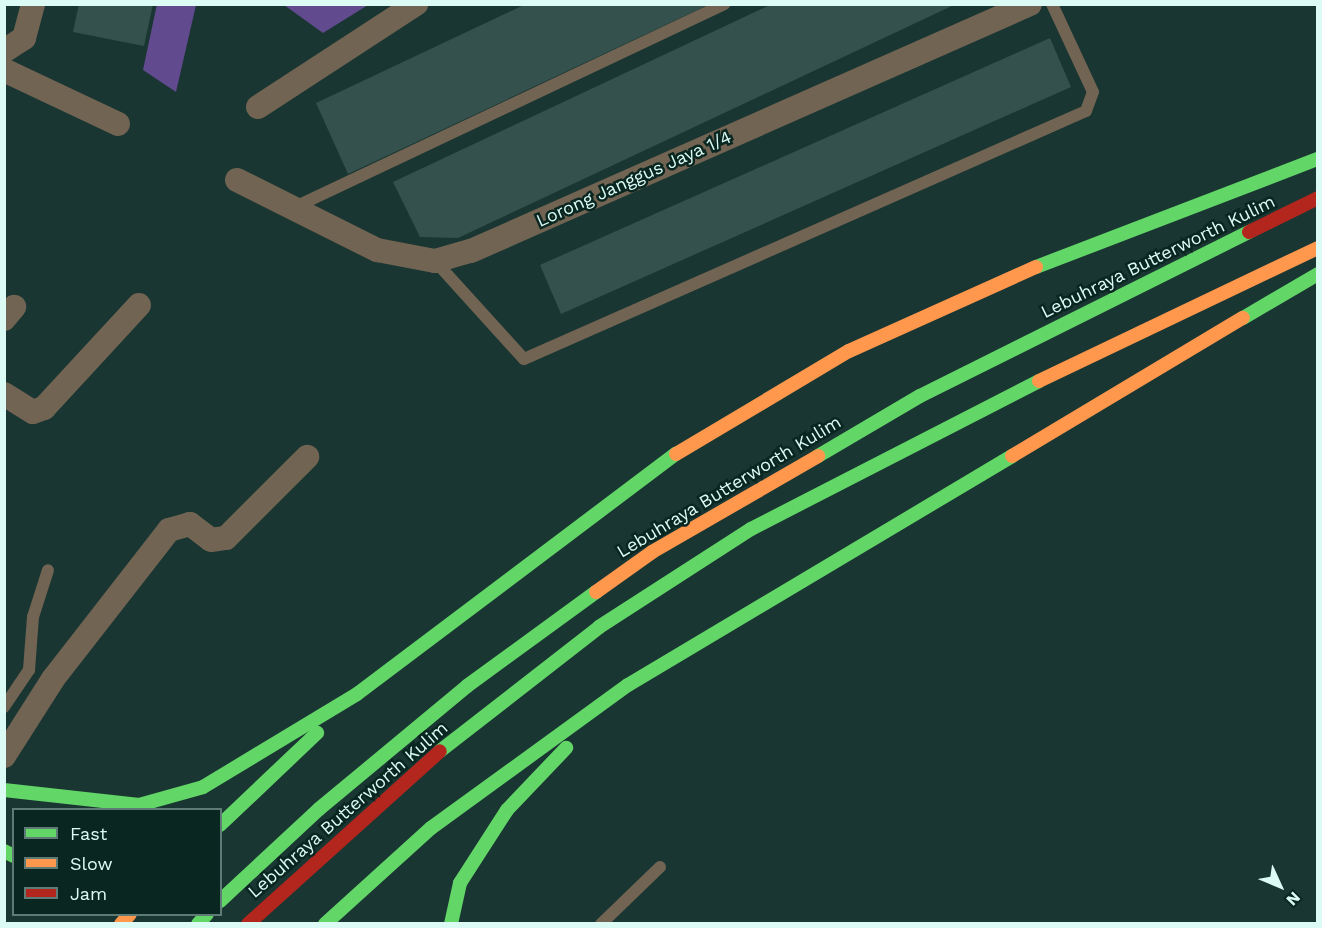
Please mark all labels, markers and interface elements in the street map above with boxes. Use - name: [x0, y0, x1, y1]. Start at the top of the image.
- street label: Lorong Janggus Jaya 1/4: [532, 126, 736, 232]
- street label: Lebuhraya Butterworth Kulim: [1037, 191, 1279, 323]
- street label: Lebuhraya Butterworth Kulim: [613, 411, 845, 563]
- street label: Lebuhraya Butterworth Kulim: [243, 717, 453, 903]
- legend: [12, 808, 222, 916]
- text: Fast: [70, 823, 107, 844]
- text: Slow: [70, 853, 113, 874]
- north arrow: [1250, 856, 1310, 916]
- text: Jam: [70, 883, 107, 904]
- text: N: [1282, 888, 1304, 910]

